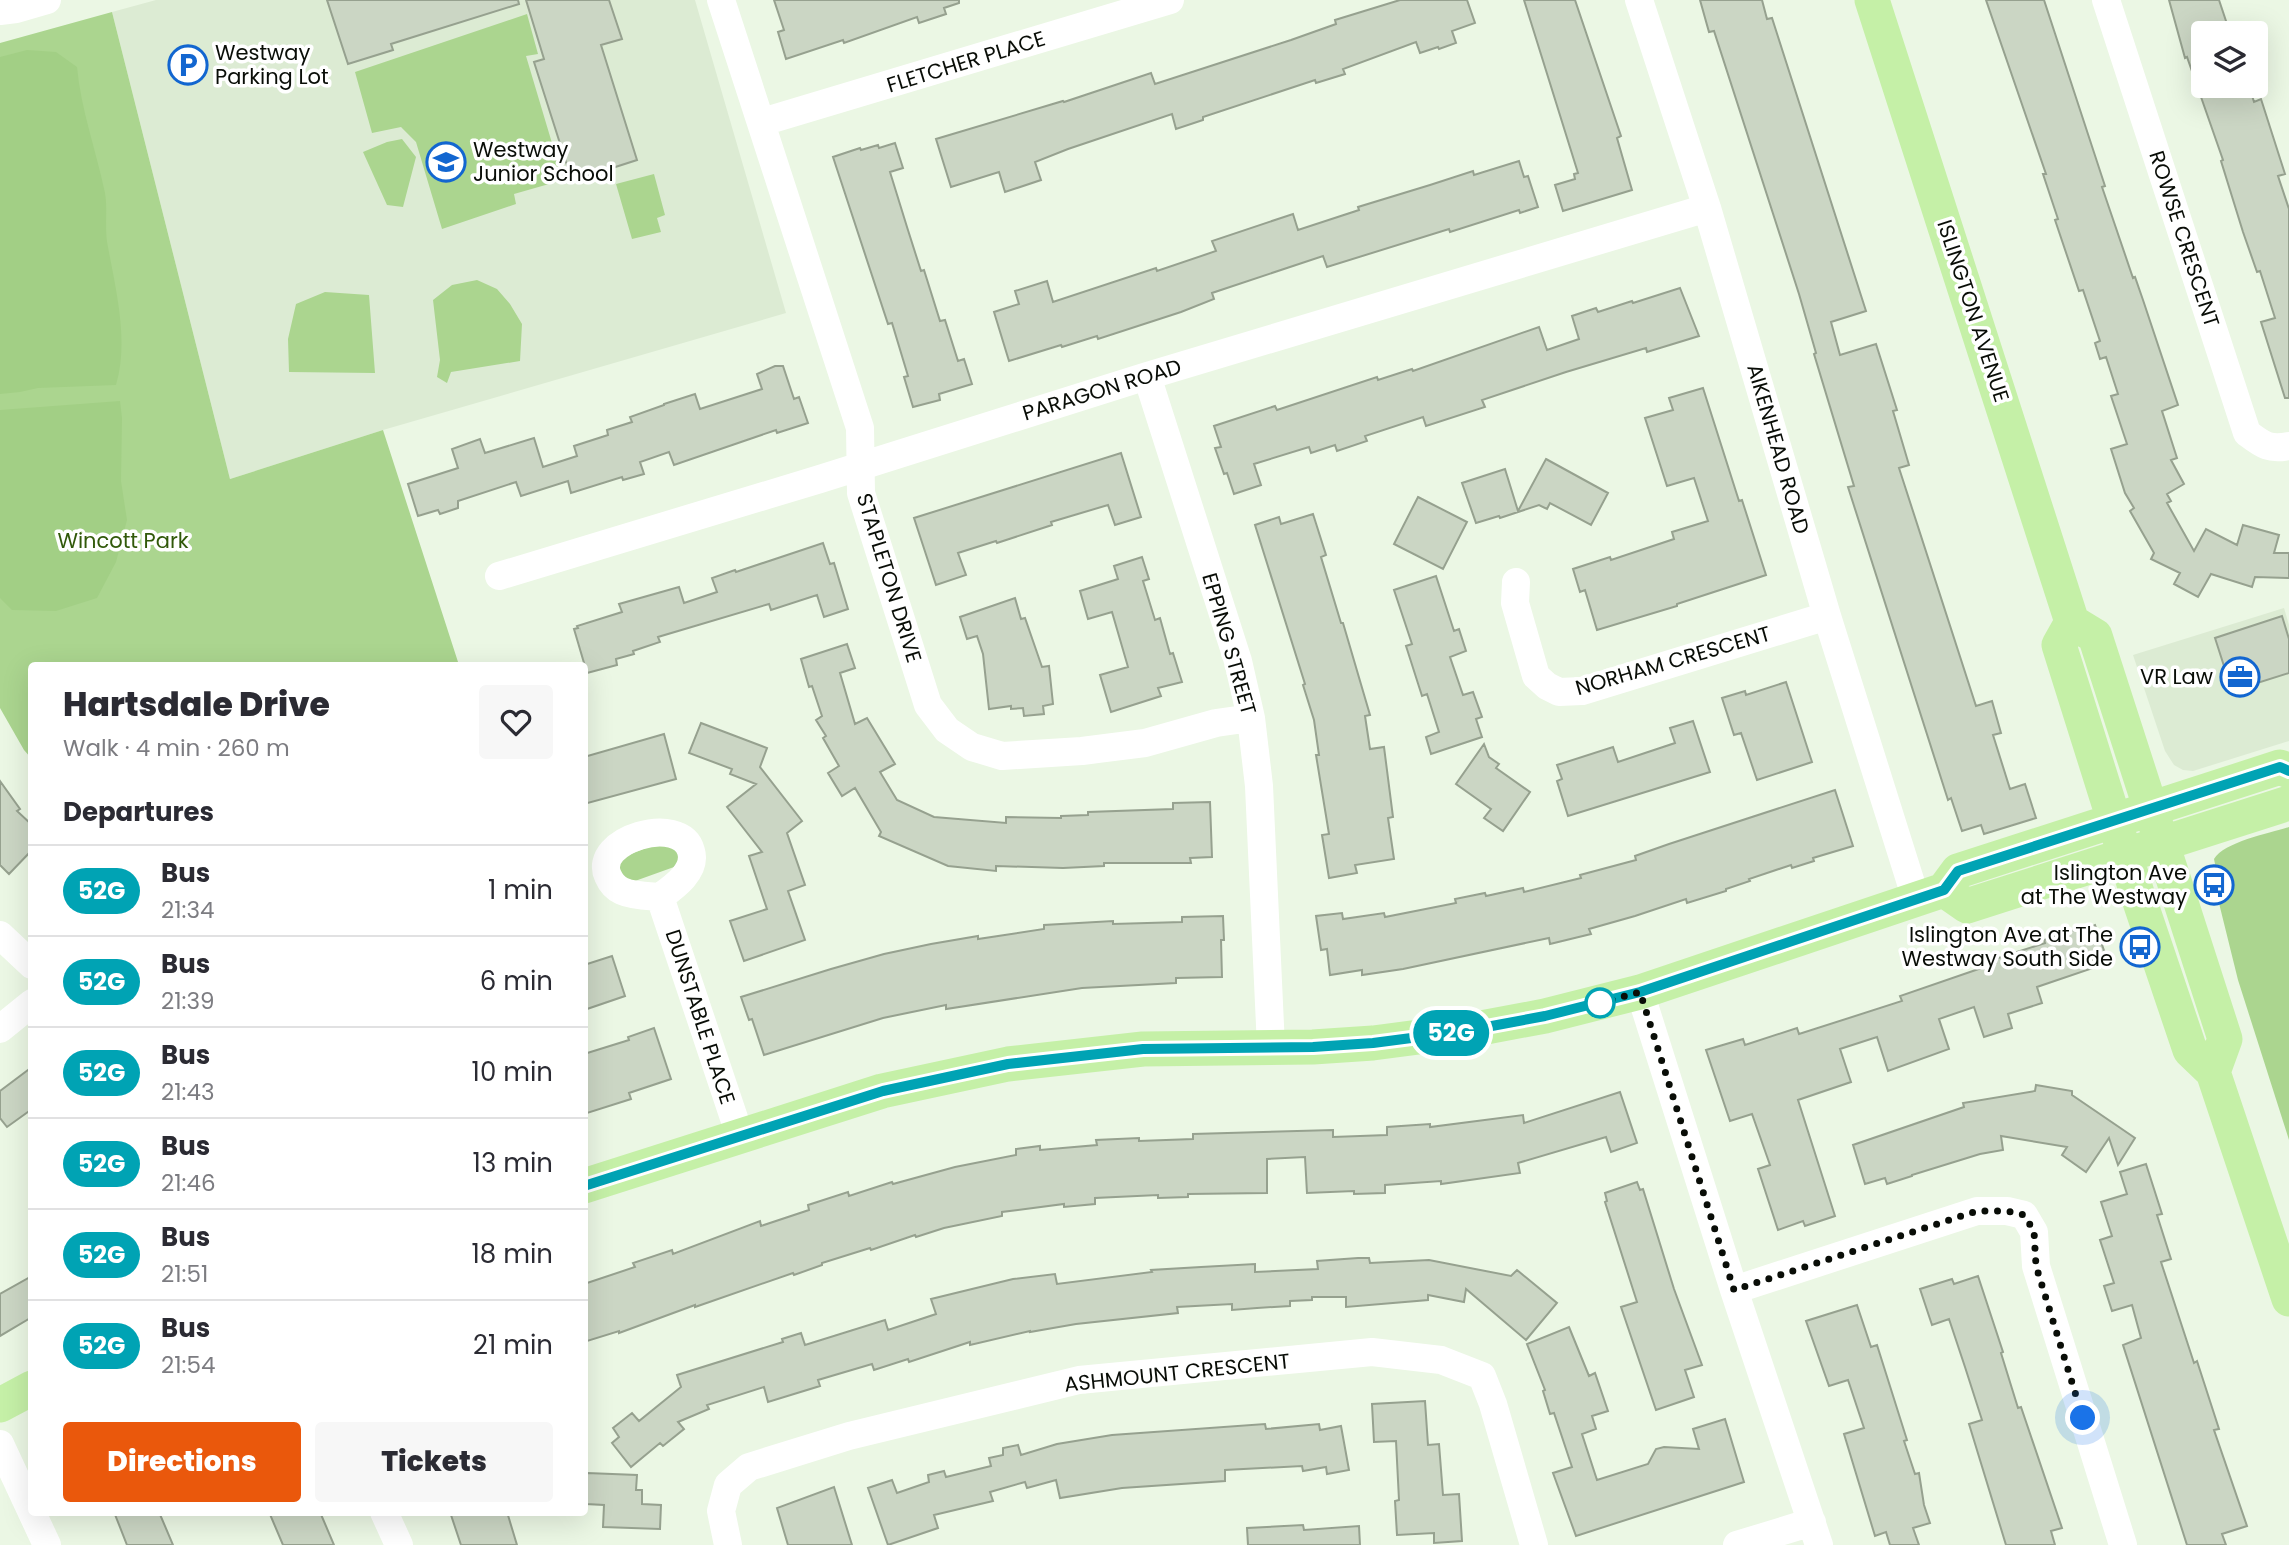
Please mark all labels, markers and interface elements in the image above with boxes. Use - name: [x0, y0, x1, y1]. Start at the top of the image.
- map controls: [2191, 21, 2268, 98]
- button: layers: [2191, 21, 2268, 98]
- street label: FLETCHER PLACE: [883, 24, 1049, 99]
- place label: Westway Parking Lot: [215, 38, 329, 91]
- parking icon: Westway Parking Lot: [167, 44, 209, 86]
- place label: Westway Junior School: [473, 135, 614, 188]
- school or university icon: Westway Junior School: [425, 141, 467, 183]
- street label: ROWSE CRESCENT: [2142, 147, 2227, 331]
- street label: ISLINGTON AVENUE: [1930, 216, 2017, 406]
- street label: PARAGON ROAD: [1019, 352, 1185, 427]
- street label: AIKENHEAD ROAD: [1740, 360, 1817, 537]
- street label: STAPLETON DRIVE: [850, 490, 929, 666]
- park label: Wincott Park: [57, 526, 189, 555]
- street label: EPPING STREET: [1195, 570, 1264, 718]
- street label: NORHAM CRESCENT: [1572, 619, 1774, 702]
- office icon: VR Law: [2219, 656, 2261, 698]
- place label: VR Law: [2140, 662, 2213, 691]
- text: Hartsdale Drive: [63, 681, 330, 728]
- button: heart: [479, 685, 553, 759]
- text: Walk · 4 min · 260 m: [63, 732, 290, 764]
- text: Departures: [63, 794, 214, 830]
- text: Bus: [161, 855, 210, 891]
- place label: Islington Ave at The Westway: [2021, 858, 2187, 911]
- bus stop icon: Islington Ave at The Westway: [2193, 864, 2235, 906]
- text: 1 min: [488, 872, 553, 908]
- text: 52G: [78, 874, 125, 907]
- text: 21:34: [161, 894, 215, 926]
- place label: Islington Ave at The Westway South Side: [1901, 920, 2113, 973]
- street label: DUNSTABLE PLACE: [659, 926, 742, 1108]
- bus stop icon: Islington Ave at The Westway South Side: [2119, 926, 2161, 968]
- text: Bus: [161, 946, 210, 982]
- text: 6 min: [480, 963, 553, 999]
- text: 52G: [78, 965, 125, 998]
- text: 21:39: [161, 985, 215, 1017]
- unlabelled marker: [1585, 988, 1615, 1018]
- line badge: 52G: [1411, 1010, 1491, 1056]
- text: 52G: [1427, 1016, 1475, 1049]
- text: Bus: [161, 1037, 210, 1073]
- text: 10 min: [472, 1054, 553, 1090]
- text: 52G: [78, 1056, 125, 1089]
- text: 21:43: [161, 1076, 215, 1108]
- text: Bus: [161, 1128, 210, 1164]
- text: 13 min: [473, 1145, 553, 1181]
- text: 52G: [78, 1147, 125, 1180]
- text: 21:46: [161, 1167, 216, 1199]
- text: Bus: [161, 1219, 210, 1255]
- text: 18 min: [472, 1236, 553, 1272]
- text: 52G: [78, 1238, 125, 1271]
- text: 21:51: [161, 1258, 208, 1290]
- text: Bus: [161, 1310, 210, 1346]
- text: 21 min: [473, 1327, 553, 1363]
- text: 52G: [78, 1329, 125, 1362]
- street label: ASHMOUNT CRESCENT: [1063, 1346, 1291, 1399]
- text: 21:54: [161, 1349, 215, 1381]
- your location: [2065, 1400, 2100, 1435]
- button: Directions: [63, 1422, 301, 1502]
- button: Tickets: [315, 1422, 553, 1502]

